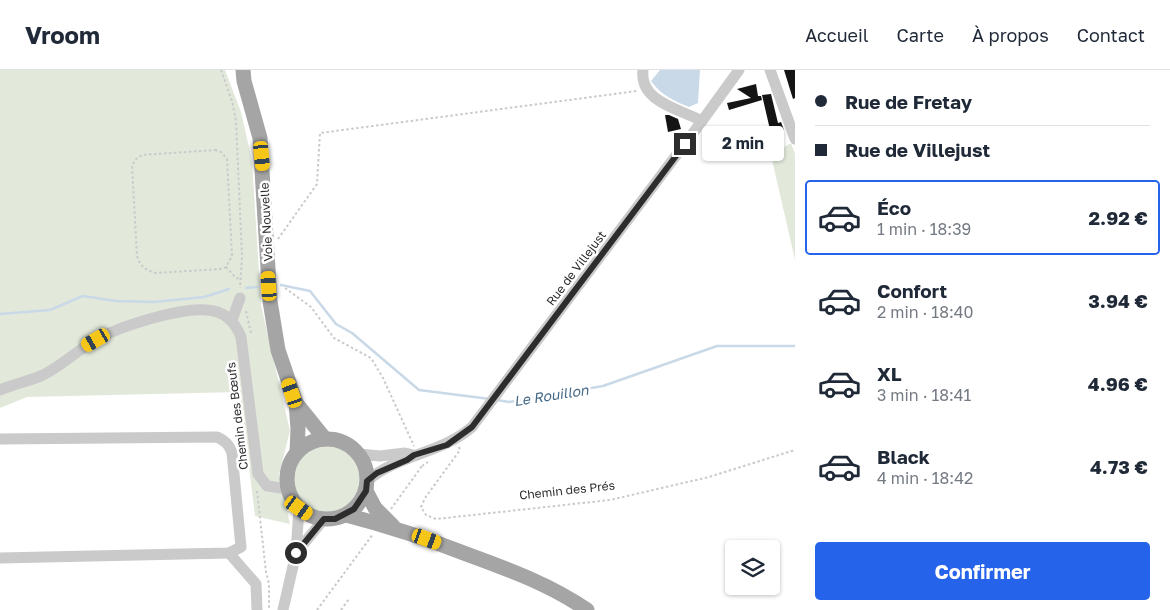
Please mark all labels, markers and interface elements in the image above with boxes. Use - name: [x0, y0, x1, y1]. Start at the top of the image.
- text: Vroom: [25, 20, 100, 49]
- text: Accueil: [805, 24, 869, 46]
- text: Carte: [897, 24, 944, 46]
- text: À propos: [972, 24, 1049, 46]
- text: Contact: [1077, 24, 1145, 46]
- text: Rue de Fretay: [845, 90, 972, 113]
- callout: 2 min: [702, 126, 785, 162]
- route end: [674, 133, 696, 155]
- text: 2 min: [722, 133, 764, 153]
- text: Rue de Villejust: [845, 138, 990, 161]
- car: [252, 140, 271, 172]
- street label: Voie Nouvelle: [256, 182, 276, 262]
- icon: car: [817, 195, 862, 240]
- text: Éco: [877, 196, 911, 219]
- text: 2.92 €: [1089, 206, 1148, 229]
- text: 1 min · 18:39: [877, 219, 971, 239]
- street label: Rue de Villejust: [543, 227, 609, 308]
- car: [260, 271, 277, 301]
- icon: car: [817, 278, 862, 323]
- text: Confort: [877, 279, 947, 302]
- text: 3.94 €: [1088, 289, 1148, 312]
- text: 2 min · 18:40: [877, 302, 973, 322]
- car: [79, 326, 112, 354]
- street label: Chemin des Bœufs: [223, 361, 251, 471]
- icon: car: [817, 361, 862, 406]
- text: XL: [877, 362, 902, 385]
- text: 4.96 €: [1088, 372, 1148, 395]
- car: [280, 376, 303, 410]
- water label: Le Rouillon: [512, 380, 591, 409]
- text: 3 min · 18:41: [877, 385, 971, 405]
- icon: car: [817, 444, 862, 489]
- text: Black: [877, 445, 930, 468]
- text: 4.73 €: [1090, 455, 1148, 478]
- text: 4 min · 18:42: [877, 468, 973, 488]
- street label: Chemin des Prés: [518, 478, 616, 502]
- car: [282, 493, 315, 523]
- car: [410, 527, 443, 551]
- map controls: [725, 540, 780, 595]
- button: layers: [725, 540, 780, 595]
- route start: [285, 542, 307, 564]
- button: Confirmer: [815, 542, 1150, 600]

